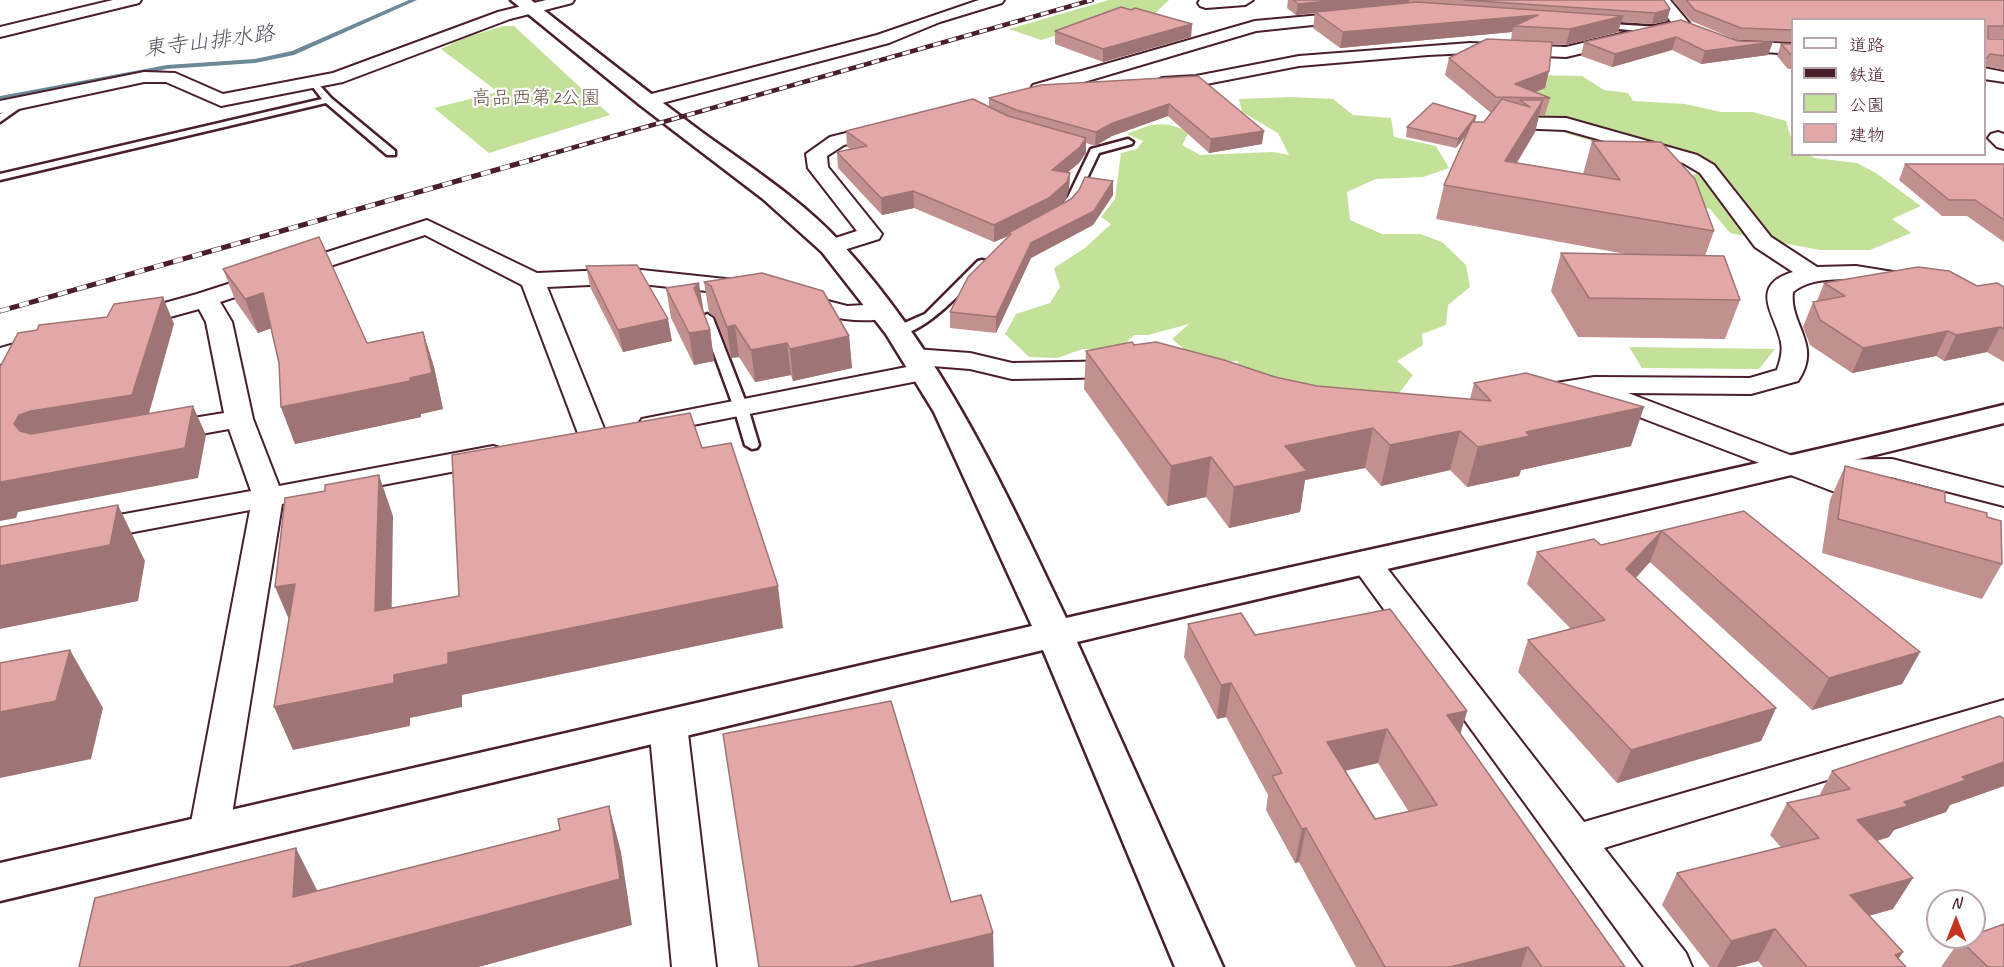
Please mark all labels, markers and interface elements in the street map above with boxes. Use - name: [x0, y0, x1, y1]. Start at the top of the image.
- legend: [1791, 18, 1986, 156]
- water label: 東寺山排水路: [142, 21, 276, 63]
- text: 道路: [1849, 34, 1885, 56]
- text: 鉄道: [1849, 64, 1885, 86]
- park label: 高品西第2公園: [472, 87, 600, 111]
- text: 公園: [1849, 94, 1885, 116]
- text: 建物: [1849, 124, 1885, 146]
- north arrow: [1926, 889, 1986, 949]
- text: N: [1951, 893, 1961, 913]

